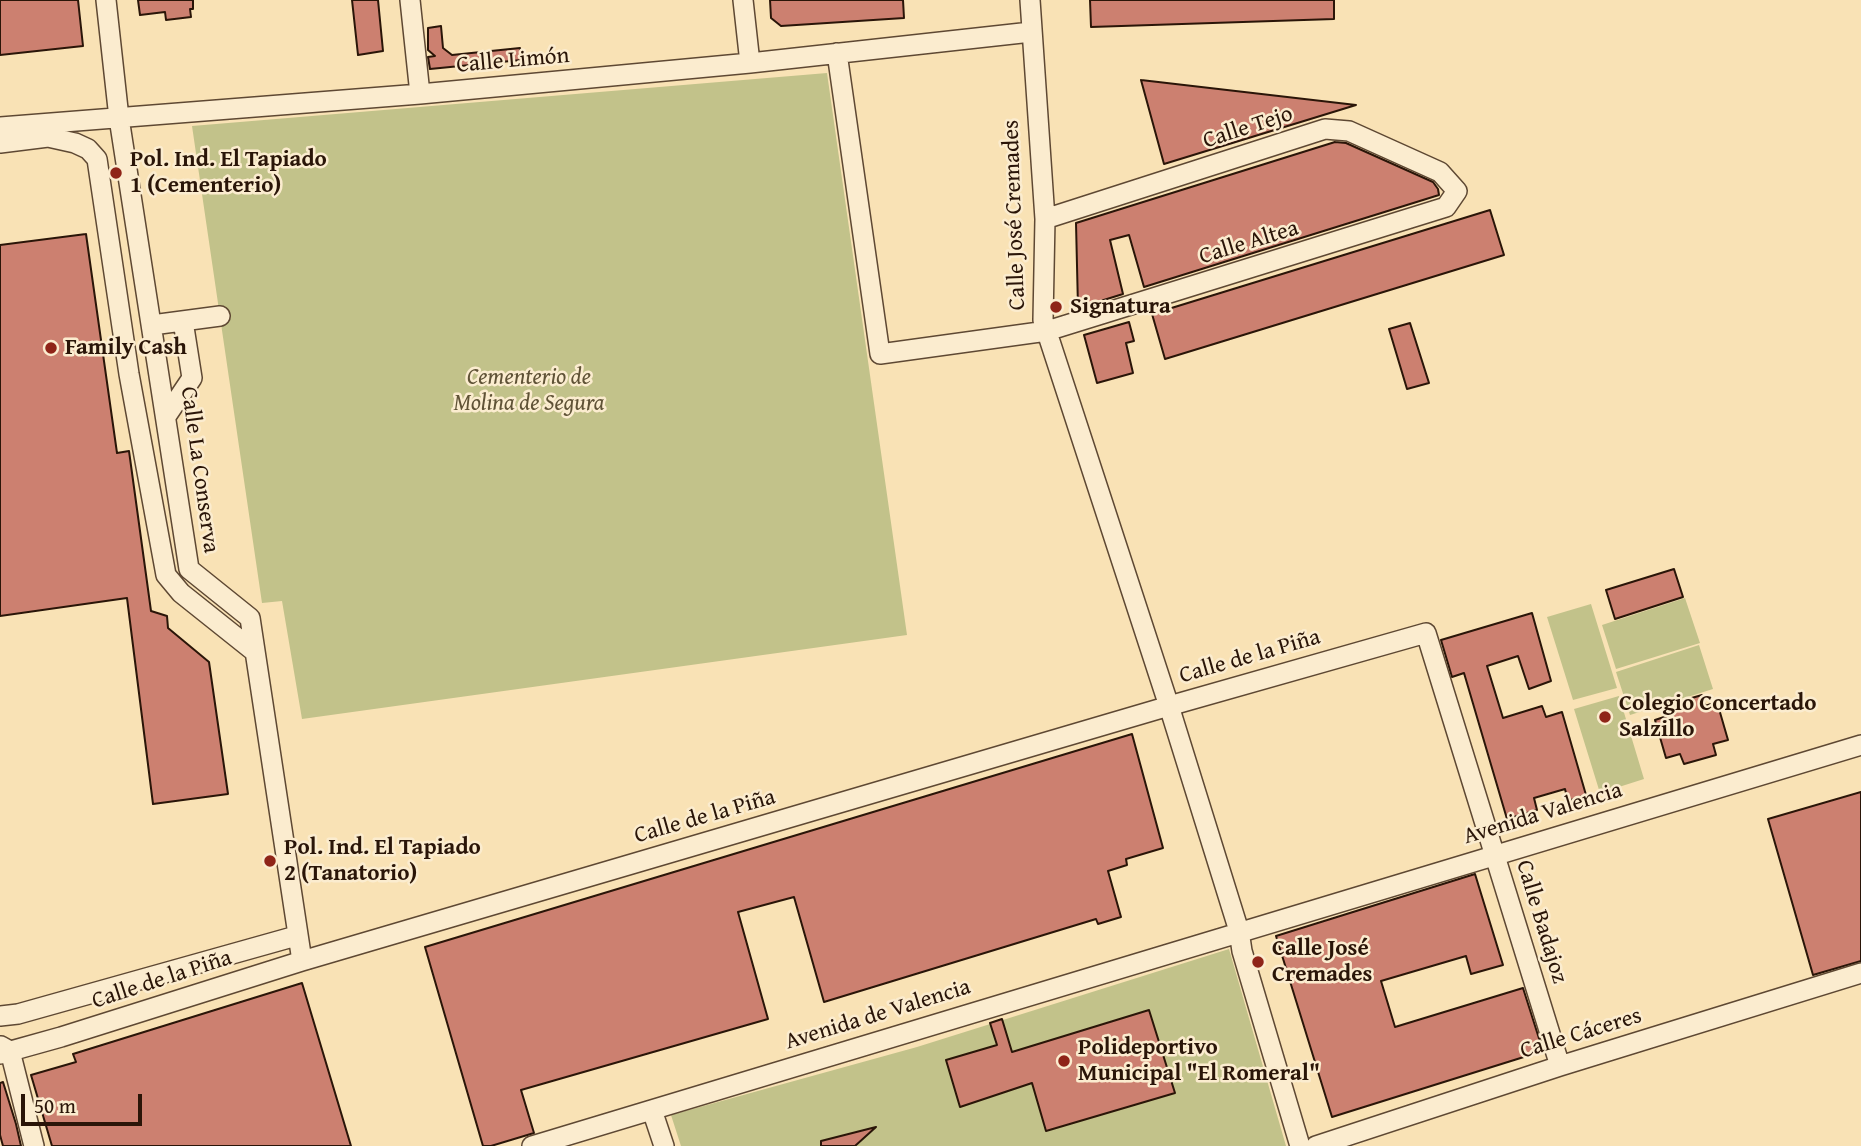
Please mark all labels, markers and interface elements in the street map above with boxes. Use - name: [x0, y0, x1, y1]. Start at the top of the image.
- street label: Calle Limón: [455, 42, 571, 80]
- street label: Calle Tejo: [1200, 101, 1296, 155]
- street label: Calle José Cremades: [998, 119, 1032, 311]
- place label: Pol. Ind. El Tapiado 1 (Cementerio): [130, 146, 327, 200]
- marker: Pol. Ind. El Tapiado 1 (Cementerio): [108, 165, 124, 181]
- street label: Calle Altea: [1196, 215, 1302, 271]
- place label: Signatura: [1070, 293, 1171, 321]
- marker: Signatura: [1048, 299, 1064, 315]
- place label: Family Cash: [65, 334, 187, 362]
- marker: Family Cash: [43, 340, 59, 356]
- park label: Cementerio de Molina de Segura: [454, 364, 604, 418]
- street label: Calle La Conserva: [174, 385, 224, 555]
- street label: Calle de la Piña: [1176, 624, 1324, 690]
- place label: Colegio Concertado Salzillo: [1619, 690, 1816, 744]
- marker: Colegio Concertado Salzillo: [1597, 709, 1613, 725]
- street label: Avenida Valencia: [1460, 777, 1626, 851]
- street label: Calle de la Piña: [631, 784, 779, 850]
- place label: Pol. Ind. El Tapiado 2 (Tanatorio): [284, 834, 481, 888]
- marker: Pol. Ind. El Tapiado 2 (Tanatorio): [262, 853, 278, 869]
- street label: Calle Badajoz: [1509, 857, 1573, 987]
- place label: Calle José Cremades: [1272, 935, 1372, 989]
- street label: Calle de la Piña: [89, 944, 235, 1016]
- marker: Calle José Cremades: [1250, 954, 1266, 970]
- street label: Avenida de Valencia: [782, 974, 974, 1056]
- street label: Calle Cáceres: [1517, 1002, 1645, 1066]
- place label: Polideportivo Municipal "El Romeral": [1078, 1034, 1320, 1088]
- marker: Polideportivo Municipal "El Romeral": [1056, 1053, 1072, 1069]
- scale bar: [24, 1080, 145, 1124]
- text: 50 m: [34, 1090, 76, 1121]

